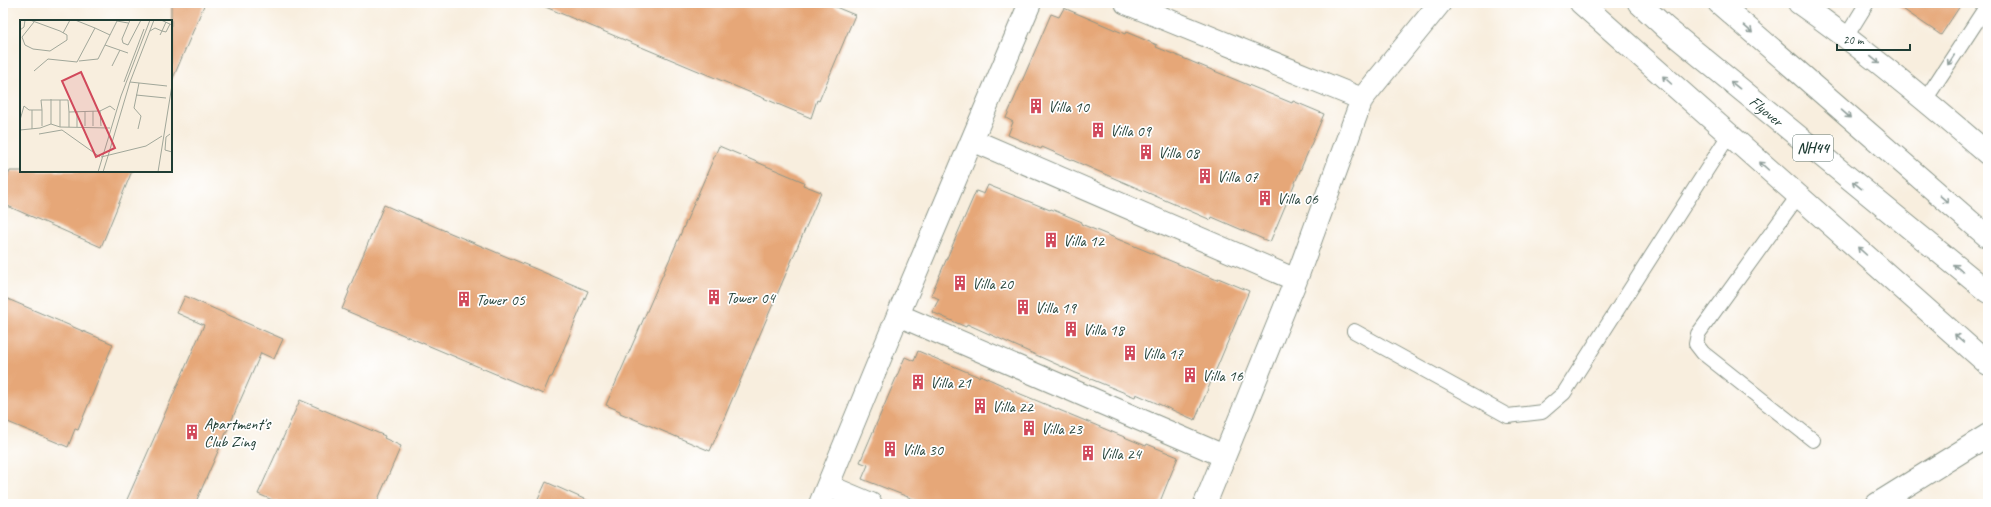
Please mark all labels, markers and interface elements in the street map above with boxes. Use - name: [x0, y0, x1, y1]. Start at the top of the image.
- inset map: [20, 20, 172, 172]
- one-way arrow: [1743, 24, 1754, 33]
- scale bar: [1837, 26, 1910, 52]
- text: 20 m: [1843, 32, 1865, 48]
- one-way arrow: [1947, 54, 1955, 65]
- one-way arrow: [1870, 56, 1881, 65]
- one-way arrow: [1662, 75, 1672, 84]
- one-way arrow: [1730, 80, 1741, 89]
- street label: Flyover: [1745, 92, 1789, 132]
- building icon: Villa 10: [1027, 97, 1045, 115]
- place label: Villa 10: [1048, 97, 1091, 117]
- one-way arrow: [1841, 109, 1851, 118]
- building icon: Villa 09: [1089, 121, 1107, 139]
- place label: Villa 09: [1110, 121, 1153, 141]
- road number: NH44: [1793, 135, 1833, 161]
- building icon: Villa 08: [1137, 143, 1155, 161]
- place label: Villa 08: [1158, 143, 1201, 163]
- one-way arrow: [1759, 161, 1769, 171]
- building icon: Villa 07: [1196, 167, 1214, 185]
- place label: Villa 07: [1217, 167, 1259, 187]
- one-way arrow: [1852, 181, 1863, 190]
- building icon: Villa 06: [1256, 189, 1274, 207]
- place label: Villa 06: [1277, 189, 1319, 209]
- one-way arrow: [1939, 195, 1950, 204]
- building icon: Villa 12: [1042, 231, 1060, 249]
- place label: Villa 12: [1063, 231, 1106, 251]
- one-way arrow: [1857, 246, 1867, 256]
- one-way arrow: [1952, 263, 1963, 272]
- building icon: Villa 20: [951, 274, 969, 292]
- place label: Villa 20: [972, 274, 1015, 294]
- building icon: Tower 04: [705, 288, 723, 306]
- place label: Tower 04: [726, 288, 777, 308]
- building icon: Tower 05: [455, 290, 473, 308]
- place label: Tower 05: [476, 290, 526, 310]
- building icon: Villa 19: [1014, 298, 1032, 316]
- place label: Villa 19: [1035, 298, 1078, 318]
- building icon: Villa 18: [1062, 320, 1080, 338]
- place label: Villa 18: [1083, 320, 1126, 340]
- one-way arrow: [1954, 333, 1964, 343]
- building icon: Villa 17: [1121, 344, 1139, 362]
- place label: Villa 17: [1142, 344, 1184, 364]
- building icon: Villa 16: [1181, 366, 1199, 384]
- place label: Villa 16: [1202, 366, 1244, 386]
- building icon: Villa 21: [909, 373, 927, 391]
- place label: Villa 21: [930, 373, 972, 393]
- building icon: Villa 22: [971, 397, 989, 415]
- place label: Villa 22: [992, 397, 1035, 417]
- place label: Apartment's Club Zing: [204, 414, 272, 452]
- building icon: Villa 23: [1020, 419, 1038, 437]
- place label: Villa 23: [1041, 419, 1084, 439]
- building icon: Apartment's Club Zing: [183, 423, 201, 441]
- building icon: Villa 30: [881, 440, 899, 458]
- place label: Villa 30: [902, 440, 945, 460]
- building icon: Villa 24: [1079, 444, 1097, 462]
- place label: Villa 24: [1100, 444, 1143, 464]

